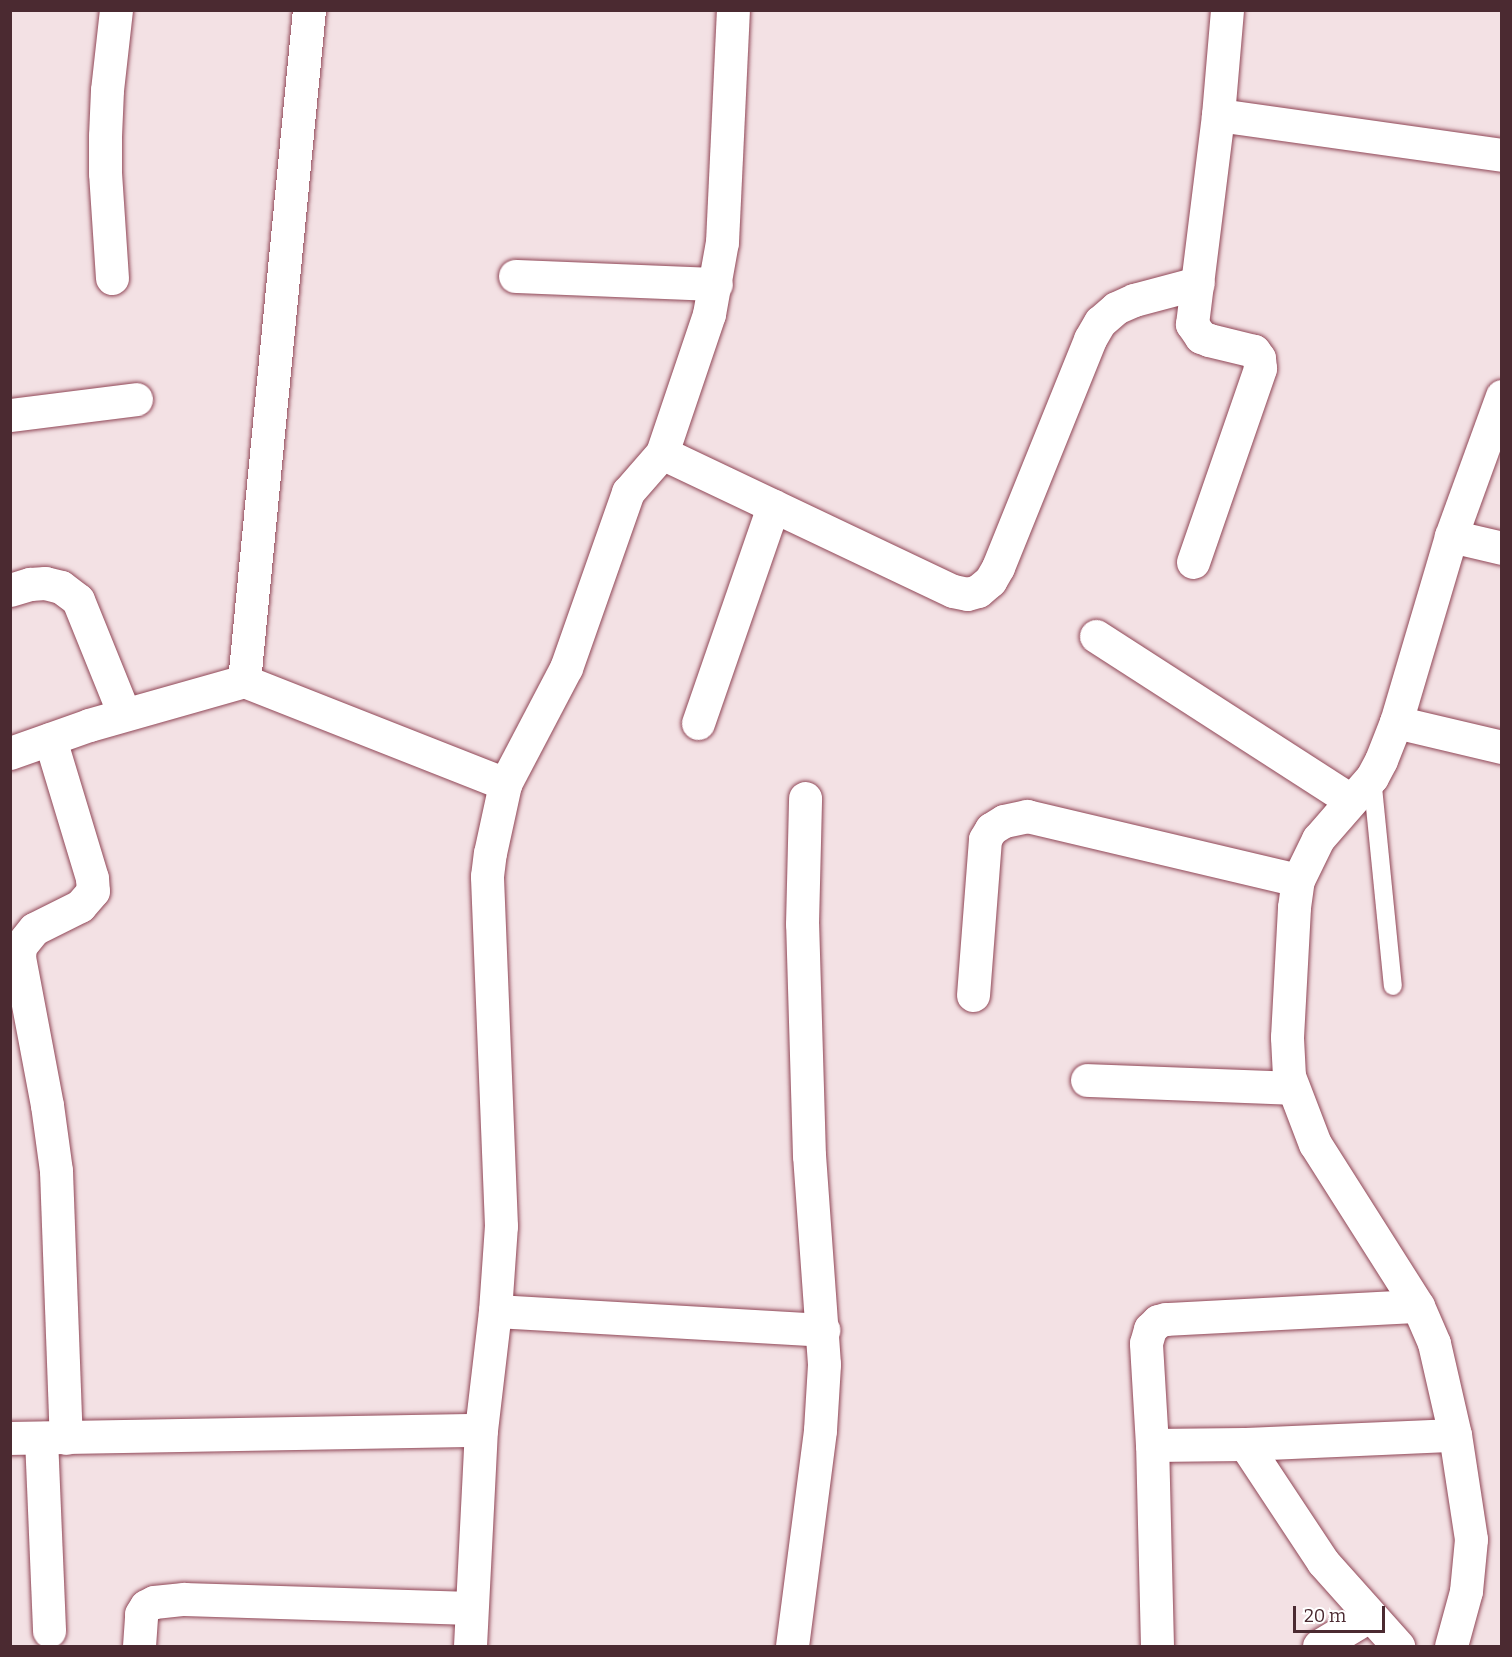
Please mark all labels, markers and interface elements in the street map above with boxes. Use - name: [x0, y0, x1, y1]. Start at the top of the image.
- scale bar: [1296, 1594, 1388, 1632]
- text: 20 m: [1304, 1605, 1346, 1627]

